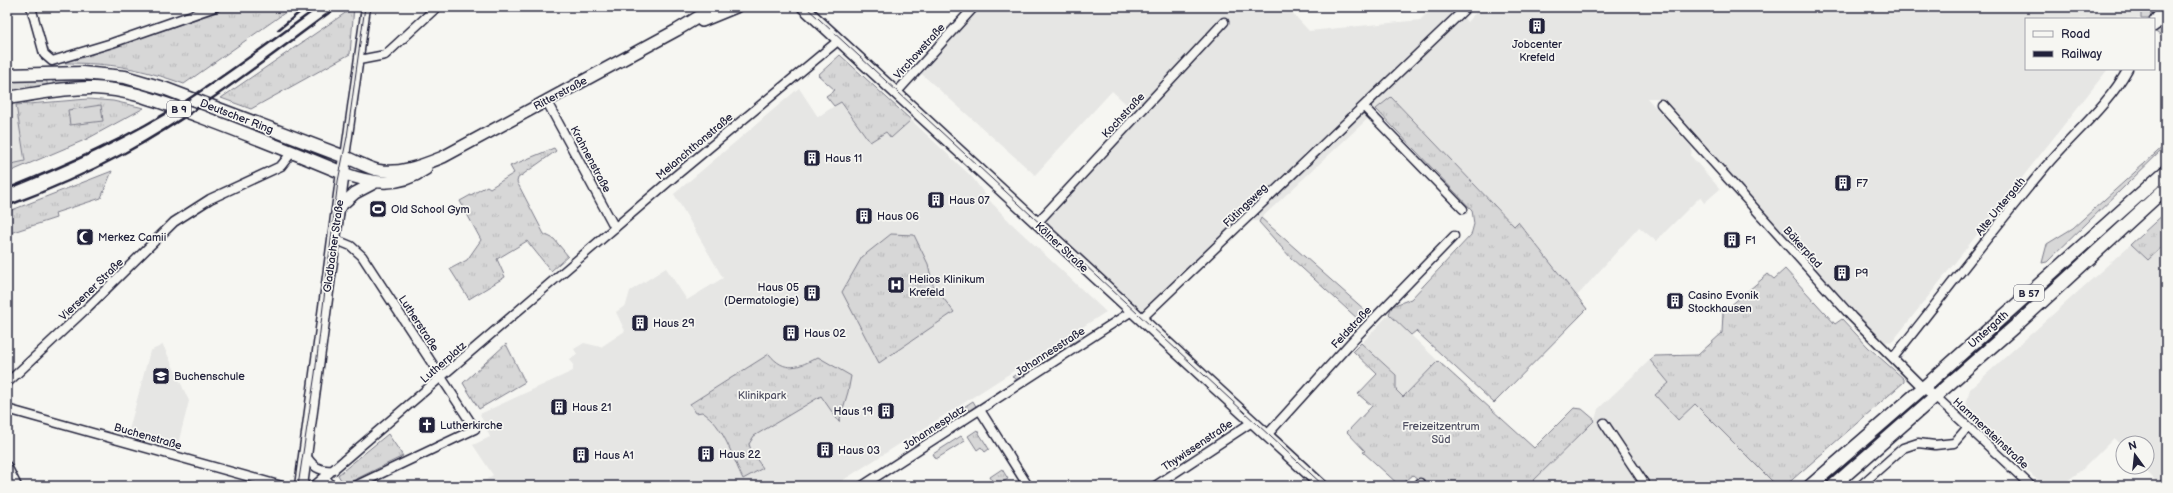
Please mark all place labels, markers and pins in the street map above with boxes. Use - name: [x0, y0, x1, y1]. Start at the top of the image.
- building icon: Jobcenter Krefeld: [1527, 16, 1547, 36]
- place label: Jobcenter Krefeld: [1512, 38, 1563, 64]
- building icon: Haus 11: [802, 148, 822, 168]
- place label: Haus 11: [825, 152, 862, 165]
- building icon: F7: [1833, 173, 1853, 193]
- place label: F7: [1856, 177, 1869, 190]
- building icon: Haus 07: [926, 190, 946, 210]
- place label: Haus 07: [949, 194, 990, 207]
- sports icon: Old School Gym: [368, 199, 388, 219]
- place label: Old School Gym: [391, 203, 470, 216]
- building icon: Haus 06: [854, 206, 874, 226]
- place label: Haus 06: [877, 210, 919, 223]
- mosque icon: Merkez Camii: [75, 227, 95, 247]
- building icon: F1: [1722, 230, 1742, 250]
- place label: Merkez Camii: [98, 231, 166, 244]
- place label: F1: [1745, 234, 1756, 247]
- building icon: P9: [1832, 263, 1852, 283]
- place label: P9: [1855, 267, 1868, 280]
- place label: Helios Klinikum Krefeld: [909, 273, 985, 299]
- hospital icon: Helios Klinikum Krefeld: [886, 275, 906, 295]
- place label: Haus 05 (Dermatologie): [724, 281, 799, 307]
- building icon: Haus 05 (Dermatologie): [802, 283, 822, 303]
- place label: Casino Evonik Stockhausen: [1688, 289, 1759, 315]
- building icon: Casino Evonik Stockhausen: [1665, 291, 1685, 311]
- building icon: Haus 29: [630, 313, 650, 333]
- place label: Haus 29: [653, 317, 695, 330]
- building icon: Haus 02: [781, 323, 801, 343]
- place label: Haus 02: [804, 327, 846, 340]
- school or university icon: Buchenschule: [151, 366, 171, 386]
- place label: Buchenschule: [174, 370, 245, 383]
- building icon: Haus 21: [549, 397, 569, 417]
- place label: Haus 21: [572, 401, 611, 414]
- building icon: Haus 19: [876, 401, 896, 421]
- place label: Haus 19: [834, 405, 873, 418]
- church icon: Lutherkirche: [417, 415, 437, 435]
- place label: Lutherkirche: [440, 419, 503, 432]
- building icon: Haus 03: [815, 440, 835, 460]
- building icon: Haus 22: [696, 444, 716, 464]
- place label: Haus 03: [838, 444, 880, 457]
- building icon: Haus A1: [571, 445, 591, 465]
- place label: Haus 22: [719, 448, 761, 461]
- place label: Haus A1: [594, 449, 634, 462]

